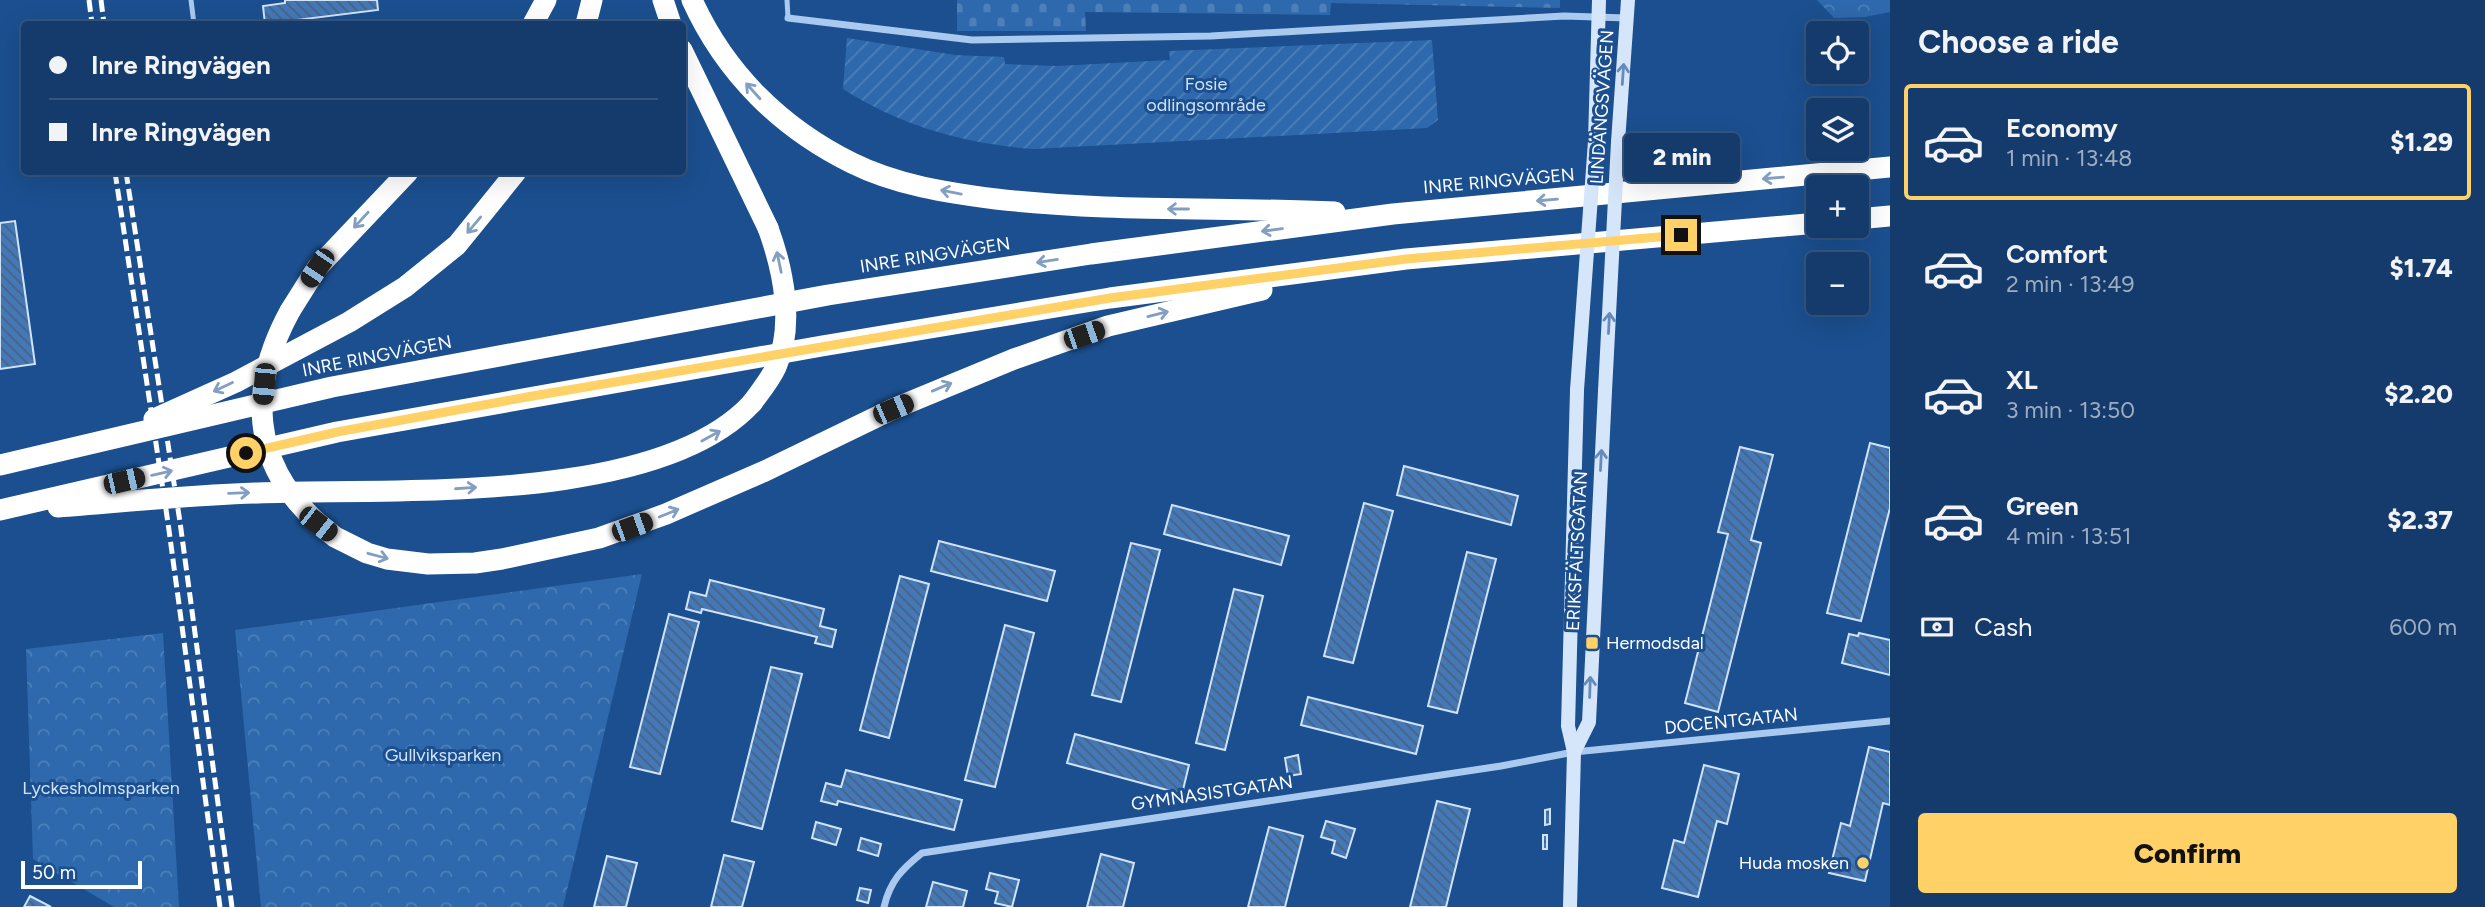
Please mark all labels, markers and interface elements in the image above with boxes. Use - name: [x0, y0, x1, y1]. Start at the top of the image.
- map controls: [1806, 21, 1869, 315]
- button: locate: [1806, 21, 1869, 84]
- text: Choose a ride: [1918, 23, 2119, 61]
- street label: LINDÄNGSVÄGEN: [1586, 29, 1618, 185]
- text: Inre Ringvägen: [91, 49, 271, 81]
- one-way arrow: [1617, 63, 1630, 86]
- park label: Fosie odlingsområde: [1146, 73, 1266, 116]
- one-way arrow: [744, 83, 761, 100]
- button: layers: [1806, 98, 1869, 161]
- icon: car: [1922, 111, 1985, 174]
- text: Economy: [2006, 112, 2118, 144]
- text: Inre Ringvägen: [91, 116, 271, 148]
- text: $1.29: [2390, 126, 2453, 158]
- callout: 2 min: [1623, 134, 1739, 182]
- text: 2 min: [1653, 143, 1711, 171]
- text: 1 min · 13:48: [2006, 144, 2132, 172]
- street label: INRE RINGVÄGEN: [1422, 163, 1576, 199]
- one-way arrow: [1762, 172, 1785, 185]
- button: +: [1806, 175, 1869, 238]
- one-way arrow: [940, 185, 963, 199]
- one-way arrow: [1536, 193, 1559, 206]
- one-way arrow: [1166, 202, 1189, 216]
- one-way arrow: [352, 211, 369, 228]
- one-way arrow: [466, 216, 482, 234]
- route end: [1665, 219, 1697, 251]
- one-way arrow: [1261, 224, 1284, 237]
- street label: INRE RINGVÄGEN: [858, 232, 1012, 278]
- icon: car: [1922, 237, 1985, 300]
- text: Comfort: [2006, 238, 2108, 270]
- car: [297, 245, 338, 291]
- one-way arrow: [772, 251, 785, 274]
- button: −: [1806, 252, 1869, 315]
- text: $1.74: [2389, 252, 2453, 284]
- one-way arrow: [1036, 255, 1059, 268]
- text: 2 min · 13:49: [2006, 270, 2135, 298]
- one-way arrow: [1146, 307, 1168, 320]
- one-way arrow: [1603, 312, 1616, 335]
- car: [1061, 318, 1108, 352]
- street label: INRE RINGVÄGEN: [300, 331, 454, 381]
- car: [252, 362, 277, 406]
- icon: car: [1922, 363, 1985, 426]
- text: XL: [2006, 364, 2038, 396]
- text: $2.20: [2384, 378, 2453, 410]
- one-way arrow: [931, 380, 953, 393]
- one-way arrow: [213, 381, 234, 395]
- car: [870, 391, 917, 427]
- text: 3 min · 13:50: [2006, 396, 2135, 424]
- one-way arrow: [700, 429, 720, 443]
- route start: [230, 437, 262, 469]
- one-way arrow: [1595, 449, 1608, 472]
- one-way arrow: [150, 465, 173, 479]
- car: [102, 466, 147, 496]
- street label: ERIKSFÄLTSGATAN: [1562, 470, 1592, 632]
- one-way arrow: [454, 482, 477, 495]
- one-way arrow: [227, 487, 250, 500]
- icon: car: [1922, 489, 1985, 552]
- text: Green: [2006, 490, 2079, 522]
- car: [295, 503, 342, 545]
- text: $2.37: [2387, 504, 2453, 536]
- one-way arrow: [658, 506, 679, 519]
- car: [609, 510, 656, 544]
- text: 4 min · 13:51: [2006, 522, 2131, 550]
- one-way arrow: [366, 550, 389, 563]
- icon: cash: [1918, 608, 1956, 646]
- text: Cash: [1974, 611, 2033, 643]
- text: 600 m: [2389, 613, 2457, 641]
- place label: Hermodsdal: [1606, 632, 1704, 654]
- marker: Hermodsdal: [1584, 635, 1600, 651]
- one-way arrow: [1584, 676, 1597, 699]
- street label: DOCENTGATAN: [1663, 703, 1799, 739]
- park label: Gullviksparken: [385, 744, 501, 766]
- street label: GYMNASISTGATAN: [1130, 771, 1294, 815]
- park label: Lyckesholmsparken: [22, 777, 180, 799]
- button: Confirm: [1918, 813, 2457, 893]
- place label: Huda mosken: [1739, 852, 1849, 874]
- marker: Huda mosken: [1855, 855, 1871, 871]
- scale bar: [21, 858, 142, 890]
- text: 50 m: [32, 861, 76, 884]

